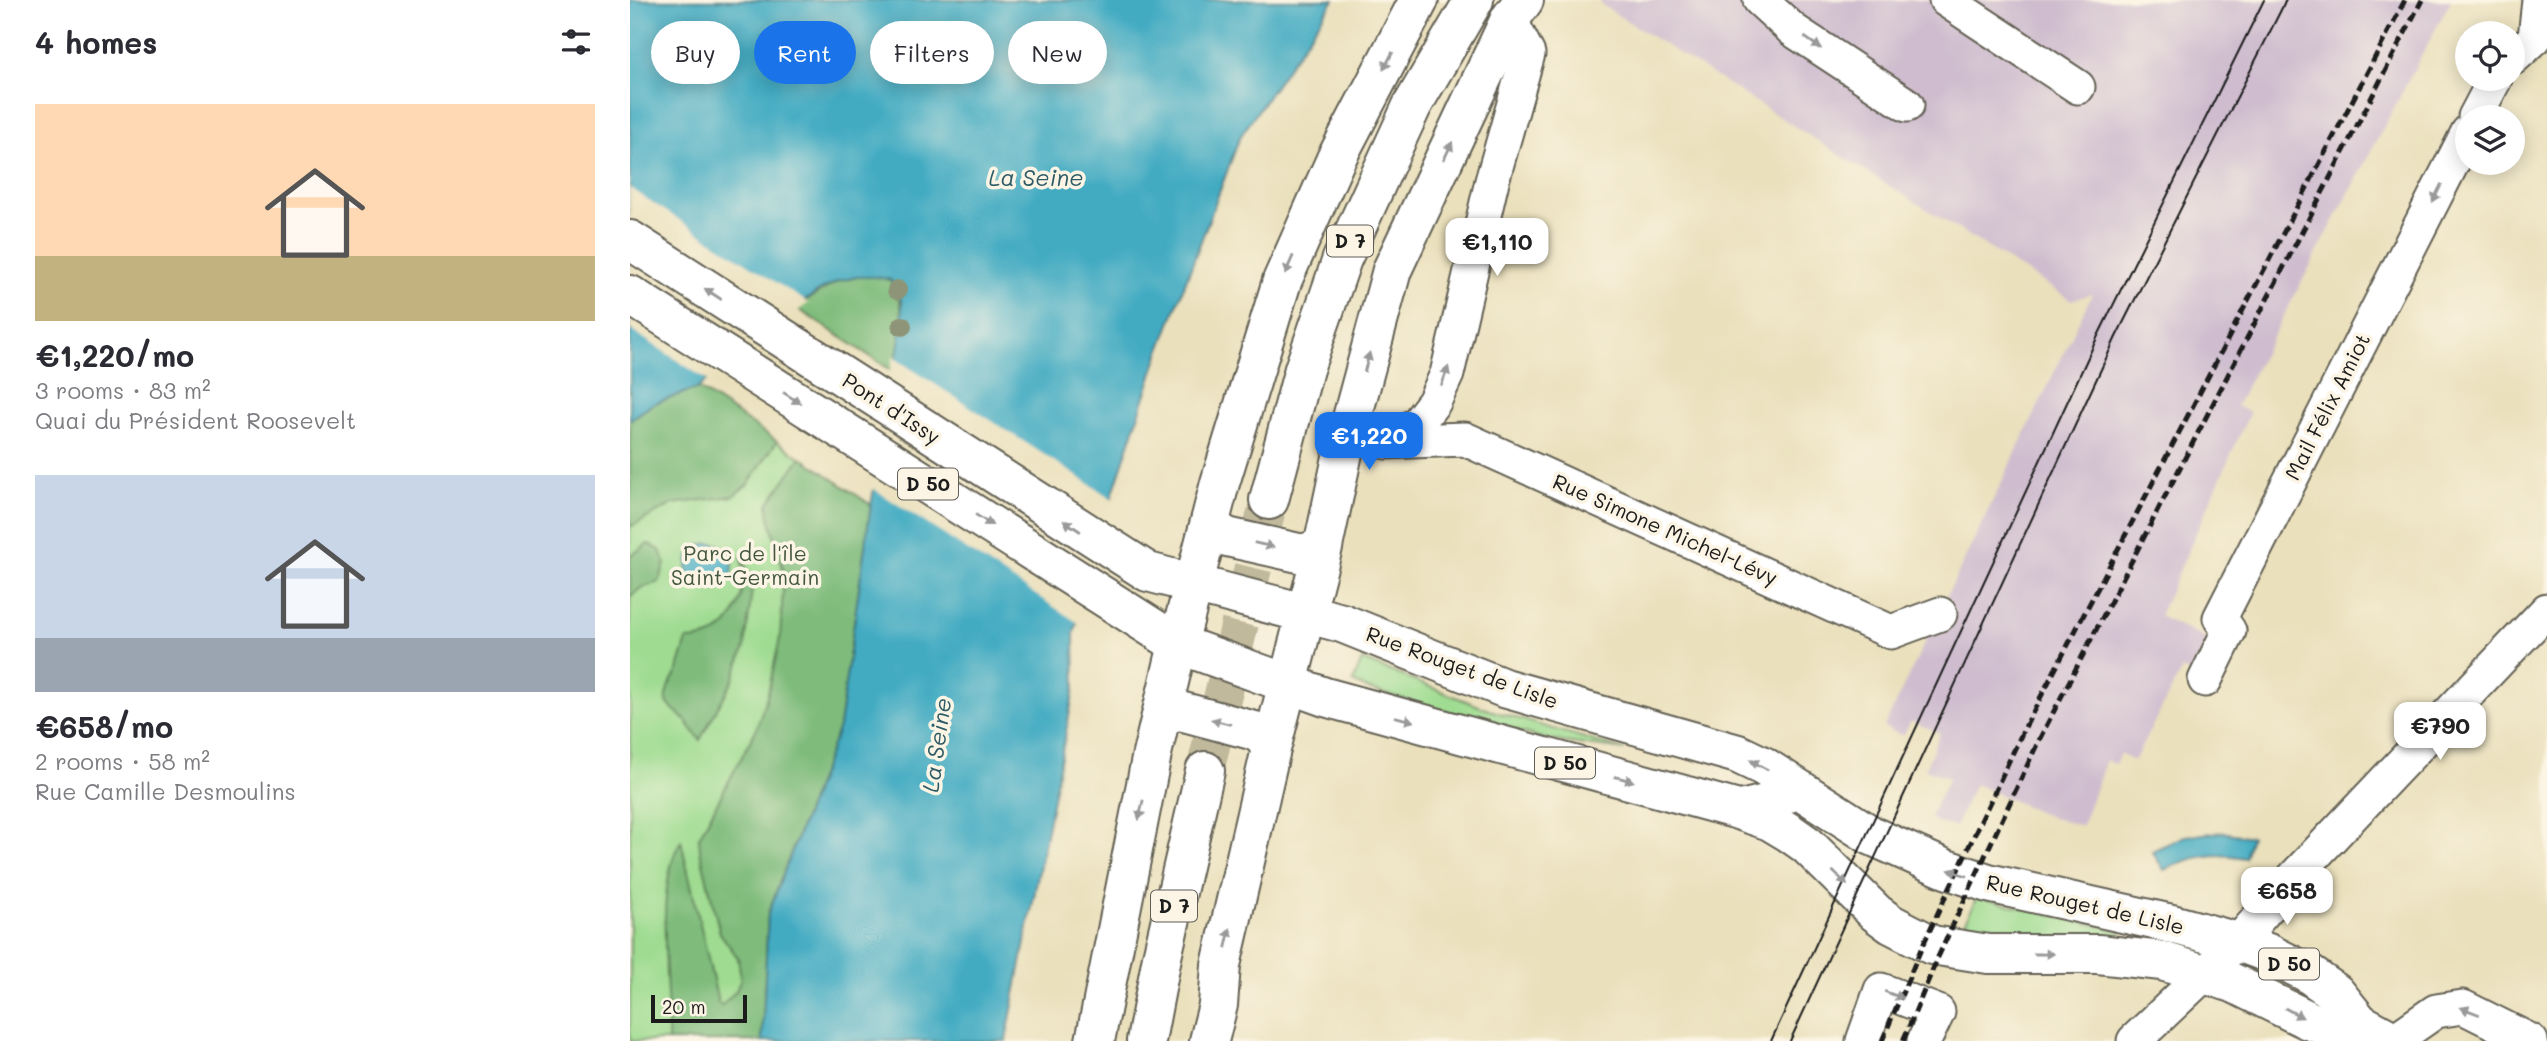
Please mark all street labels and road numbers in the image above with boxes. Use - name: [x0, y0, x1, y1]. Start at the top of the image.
- road number: D 7: [1327, 226, 1373, 256]
- street label: Mail Félix Amiot: [2278, 328, 2375, 484]
- street label: Pont d'Issy: [838, 366, 946, 449]
- street label: Rue Simone Michel-Lévy: [1549, 467, 1782, 590]
- road number: D 50: [898, 468, 958, 499]
- street label: Rue Rouget de Lisle: [1363, 619, 1562, 714]
- road number: D 50: [1535, 748, 1595, 778]
- street label: Rue Rouget de Lisle: [1984, 868, 2187, 939]
- road number: D 7: [1151, 890, 1197, 922]
- road number: D 50: [2259, 948, 2319, 980]

